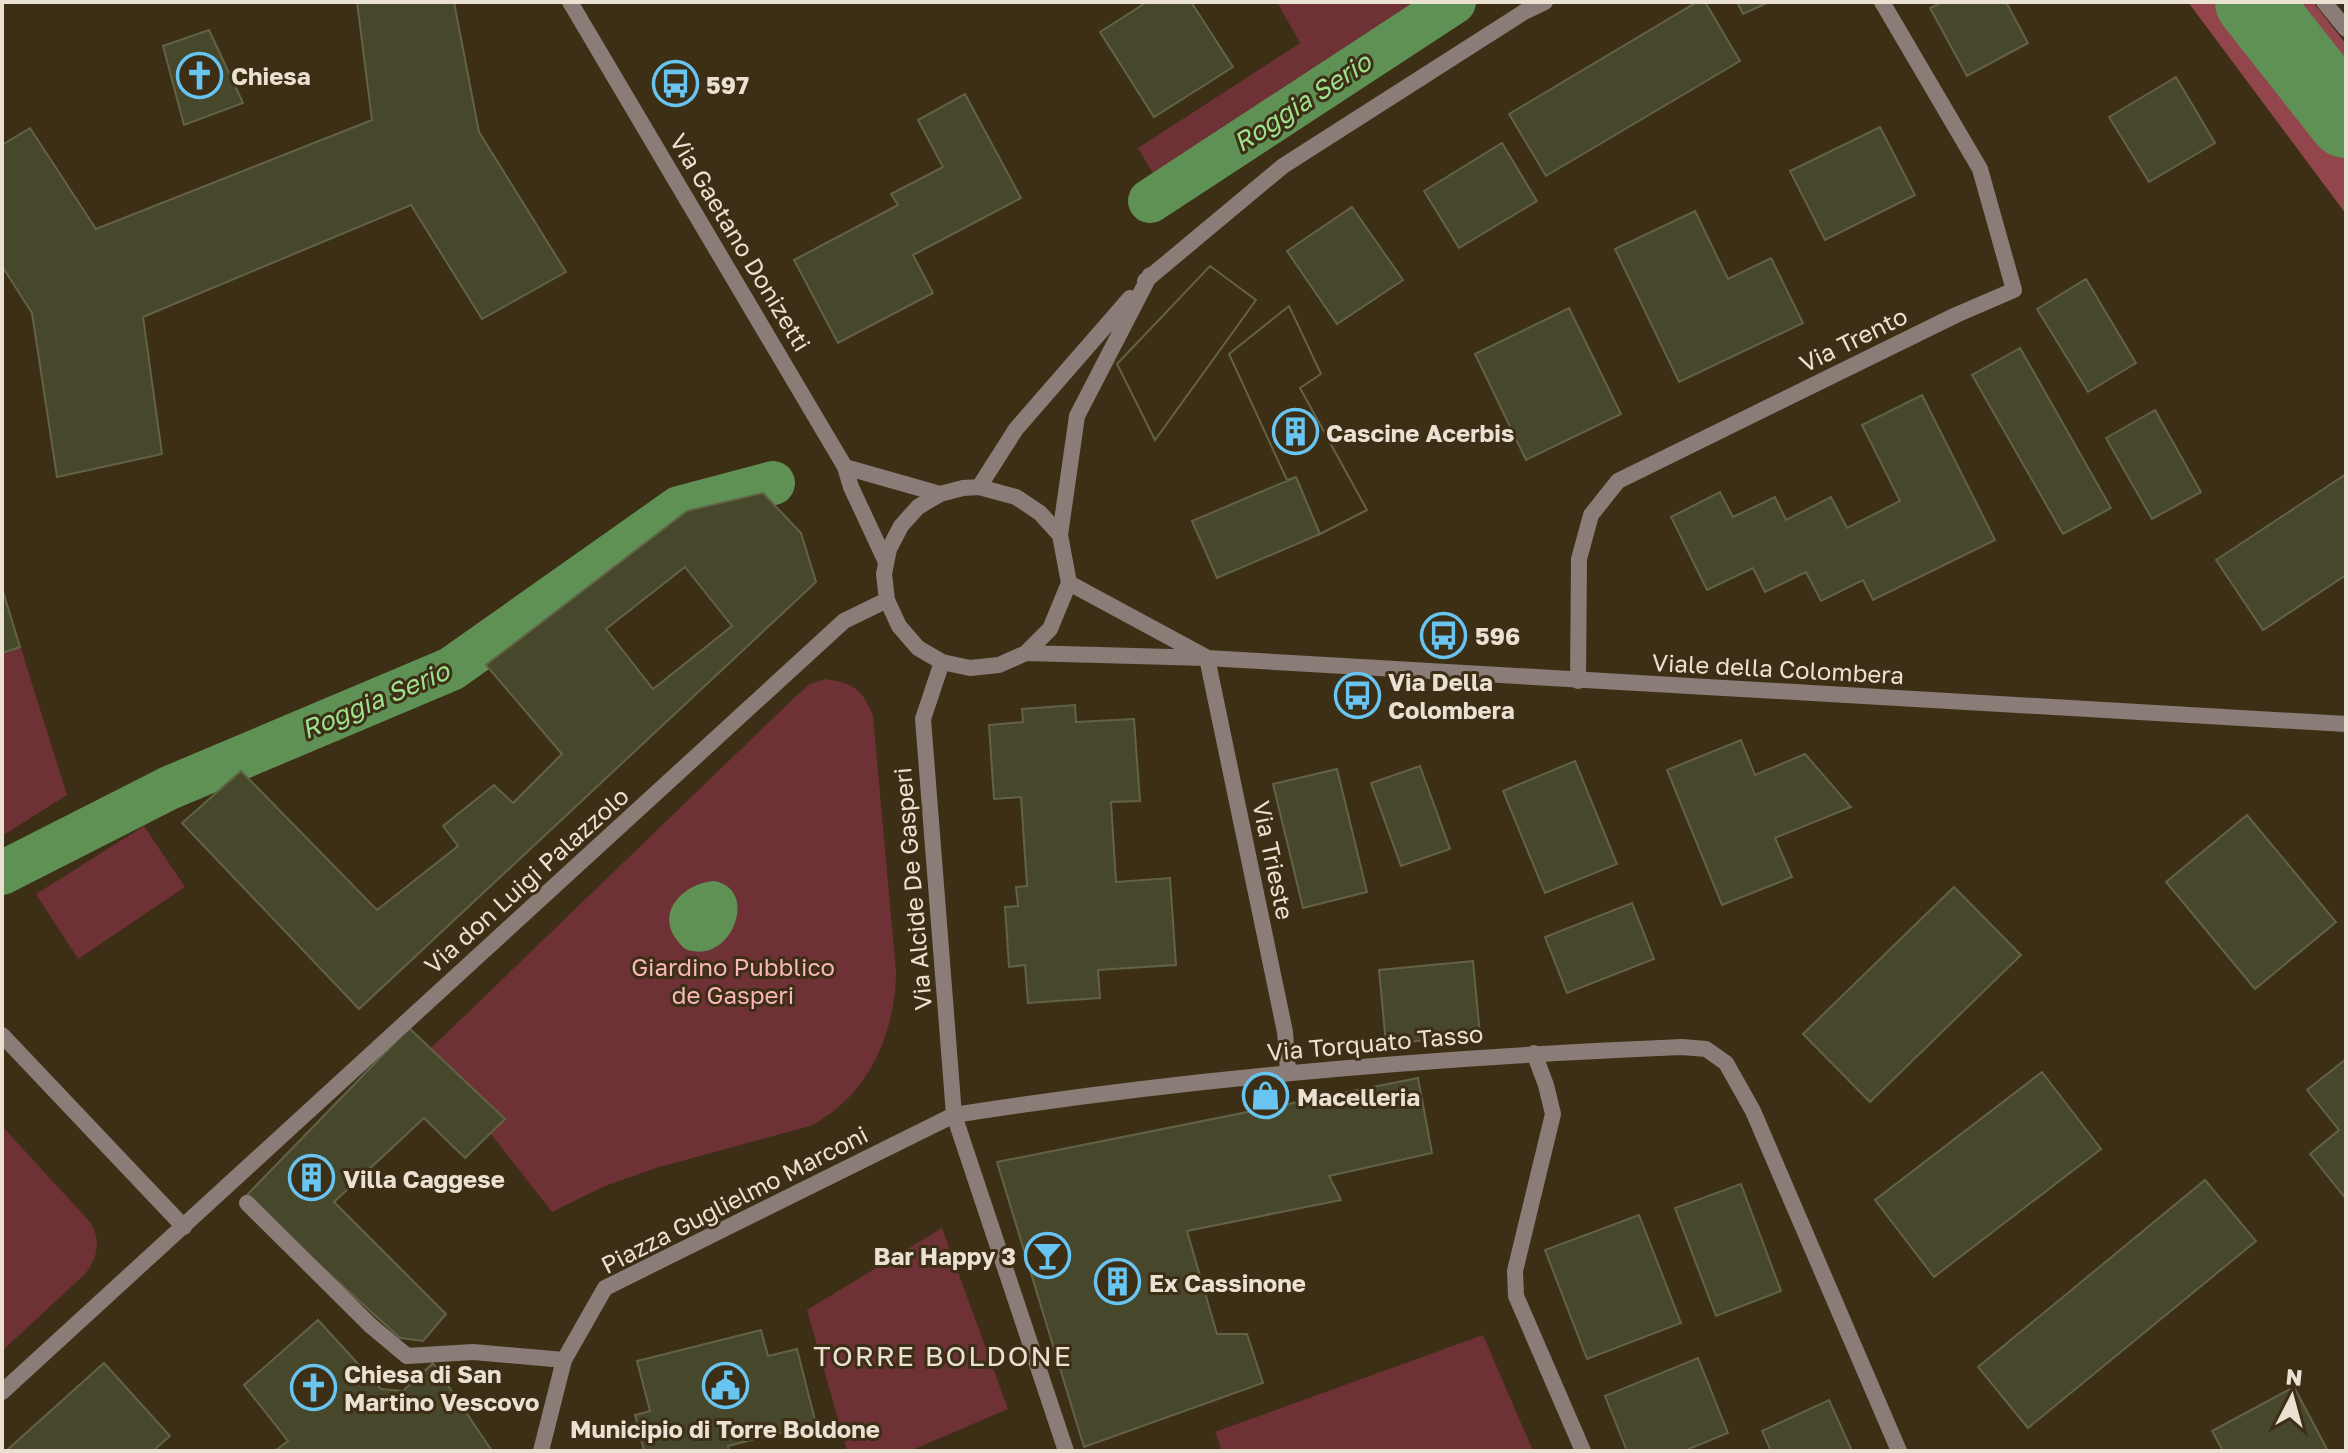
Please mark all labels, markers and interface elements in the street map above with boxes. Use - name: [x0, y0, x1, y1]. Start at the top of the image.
- water label: Roggia Serio: [1227, 45, 1378, 158]
- church icon: Chiesa: [176, 51, 224, 99]
- bus stop icon: 597: [651, 60, 699, 108]
- place label: Chiesa: [231, 61, 311, 90]
- place label: 597: [706, 70, 749, 99]
- street label: Via Gaetano Donizetti: [665, 128, 817, 356]
- street label: Via Trento: [1794, 300, 1912, 378]
- building icon: Cascine Acerbis: [1271, 408, 1319, 456]
- place label: Cascine Acerbis: [1326, 418, 1514, 447]
- bus stop icon: 596: [1420, 611, 1468, 659]
- place label: 596: [1475, 621, 1520, 650]
- street label: Viale della Colombera: [1651, 647, 1905, 689]
- water label: Roggia Serio: [296, 654, 455, 745]
- place label: Via Della Colombera: [1388, 667, 1515, 724]
- bus stop icon: Via Della Colombera: [1333, 671, 1381, 719]
- street label: Via Alcide De Gasperi: [887, 766, 937, 1012]
- street label: Via don Luigi Palazzolo: [418, 781, 634, 979]
- street label: Via Trieste: [1247, 798, 1301, 922]
- park label: Giardino Pubblico de Gasperi: [631, 952, 835, 1009]
- street label: Via Torquato Tasso: [1266, 1018, 1484, 1066]
- shop icon: Macelleria: [1242, 1072, 1290, 1120]
- place label: Macelleria: [1297, 1082, 1420, 1111]
- street label: Piazza Guglielmo Marconi: [596, 1119, 872, 1279]
- building icon: Villa Caggese: [288, 1154, 336, 1202]
- place label: Villa Caggese: [343, 1164, 505, 1193]
- bar icon: Bar Happy 3: [1023, 1231, 1071, 1279]
- place label: Bar Happy 3: [874, 1241, 1016, 1270]
- building icon: Ex Cassinone: [1094, 1258, 1142, 1306]
- place label: Ex Cassinone: [1149, 1268, 1306, 1297]
- district label: TORRE BOLDONE: [813, 1339, 1073, 1372]
- north arrow: [2252, 1357, 2332, 1437]
- place label: Chiesa di San Martino Vescovo: [344, 1359, 539, 1416]
- public building icon: Municipio di Torre Boldone: [701, 1362, 749, 1410]
- text: N: [2284, 1362, 2304, 1391]
- church icon: Chiesa di San Martino Vescovo: [289, 1363, 337, 1411]
- place label: Municipio di Torre Boldone: [570, 1414, 880, 1443]

